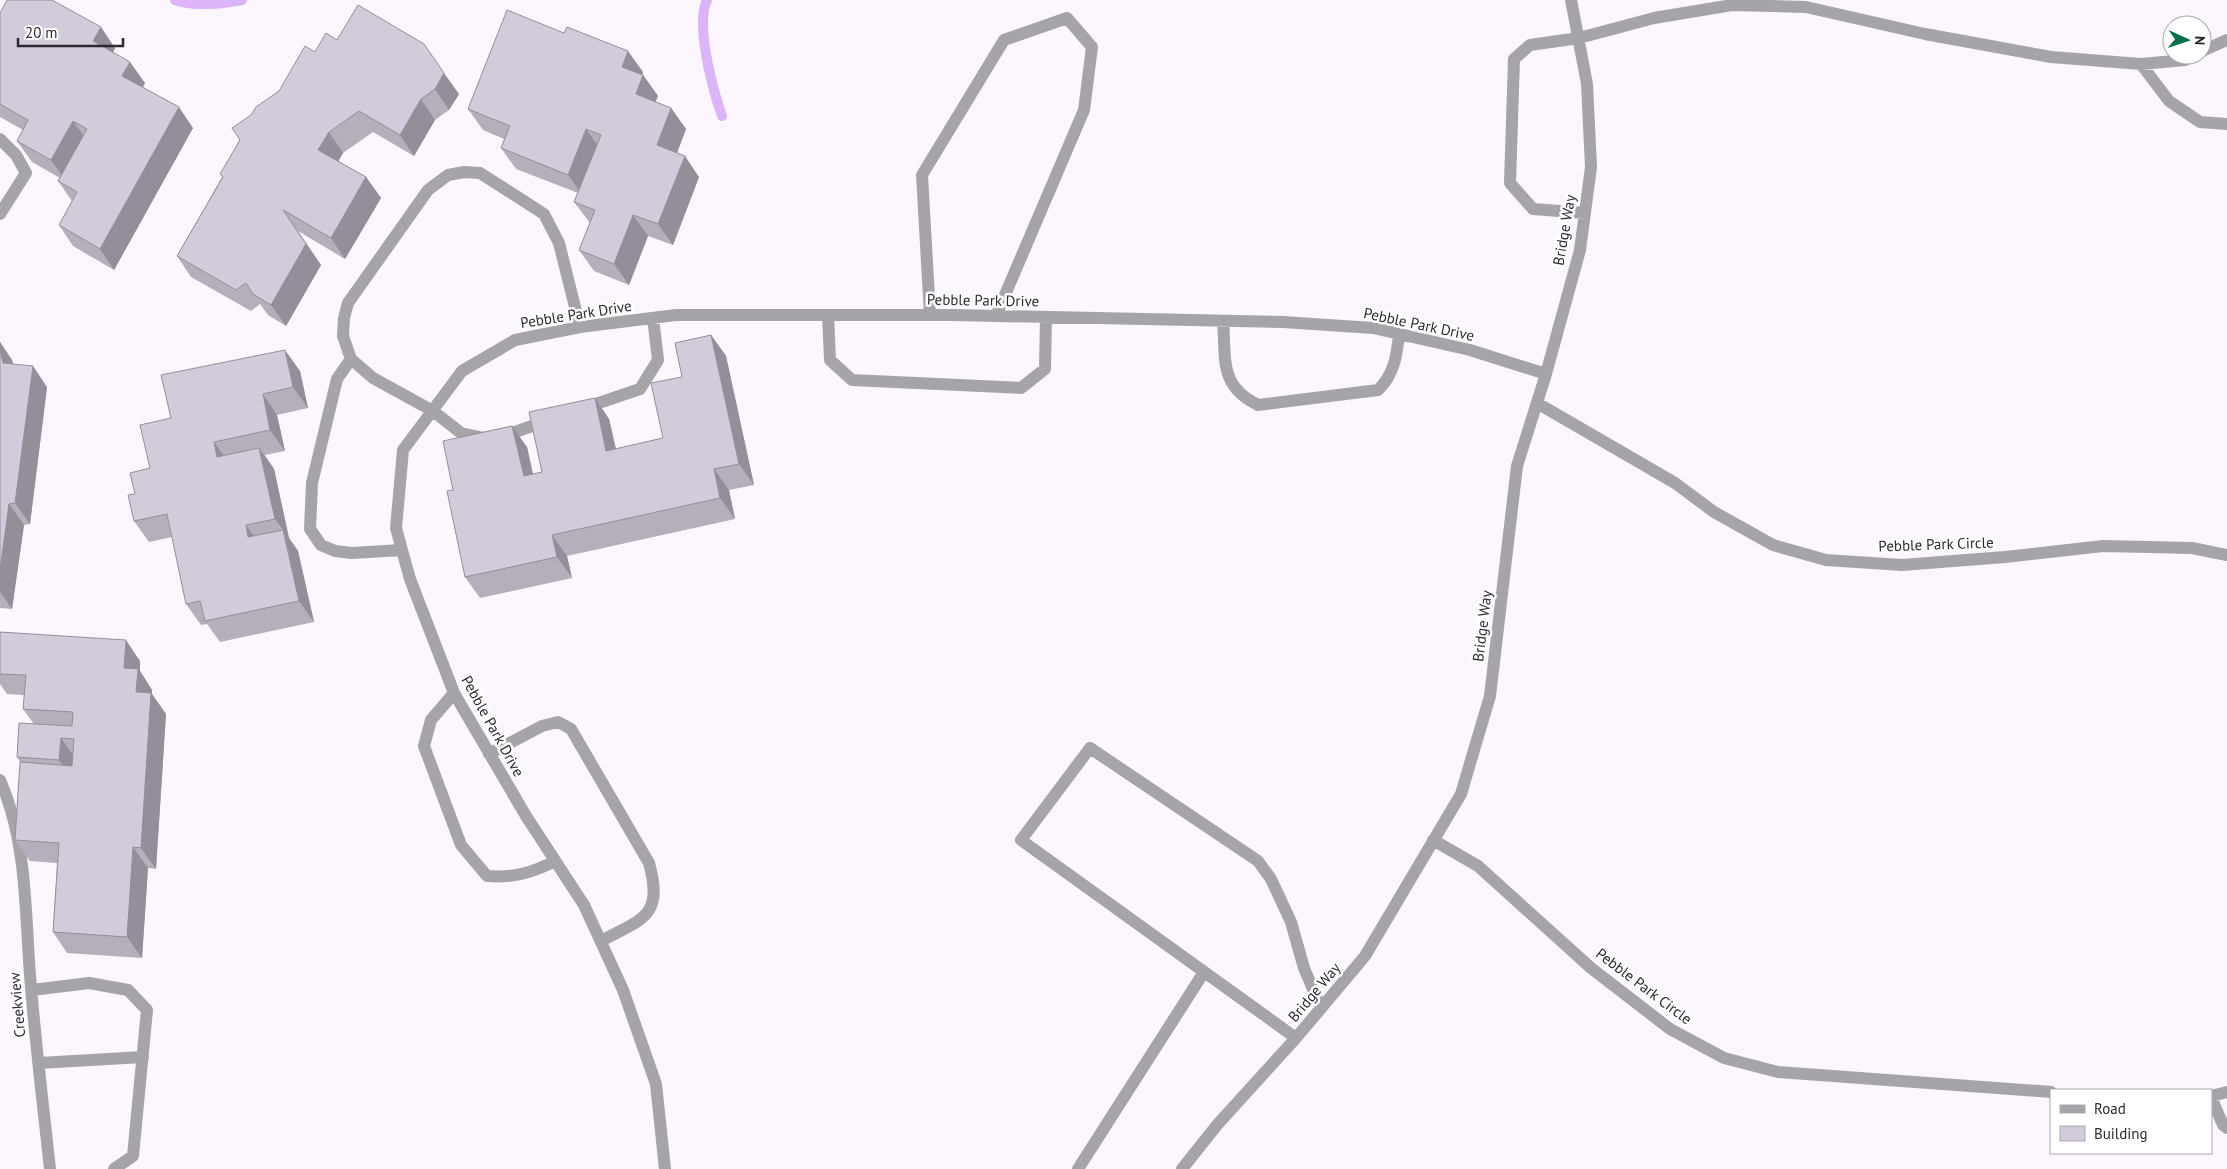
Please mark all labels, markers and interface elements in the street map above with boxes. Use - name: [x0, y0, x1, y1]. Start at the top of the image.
- scale bar: [18, 15, 122, 47]
- north arrow: [2162, 15, 2212, 65]
- text: 20 m: [25, 23, 58, 42]
- text: N: [2191, 36, 2209, 46]
- street label: Bridge Way: [1548, 193, 1580, 267]
- street label: Pebble Park Drive: [927, 290, 1039, 310]
- street label: Pebble Park Drive: [519, 296, 633, 332]
- street label: Pebble Park Drive: [1362, 303, 1476, 345]
- street label: Pebble Park Circle: [1878, 532, 1994, 556]
- street label: Bridge Way: [1468, 589, 1496, 663]
- street label: Pebble Park Drive: [457, 672, 529, 780]
- street label: Pebble Park Circle: [1592, 944, 1696, 1028]
- street label: Bridge Way: [1284, 958, 1344, 1026]
- street label: Creekview: [5, 972, 29, 1038]
- legend: [2050, 1089, 2212, 1154]
- text: Road: [2094, 1099, 2126, 1118]
- text: Building: [2094, 1124, 2148, 1143]

